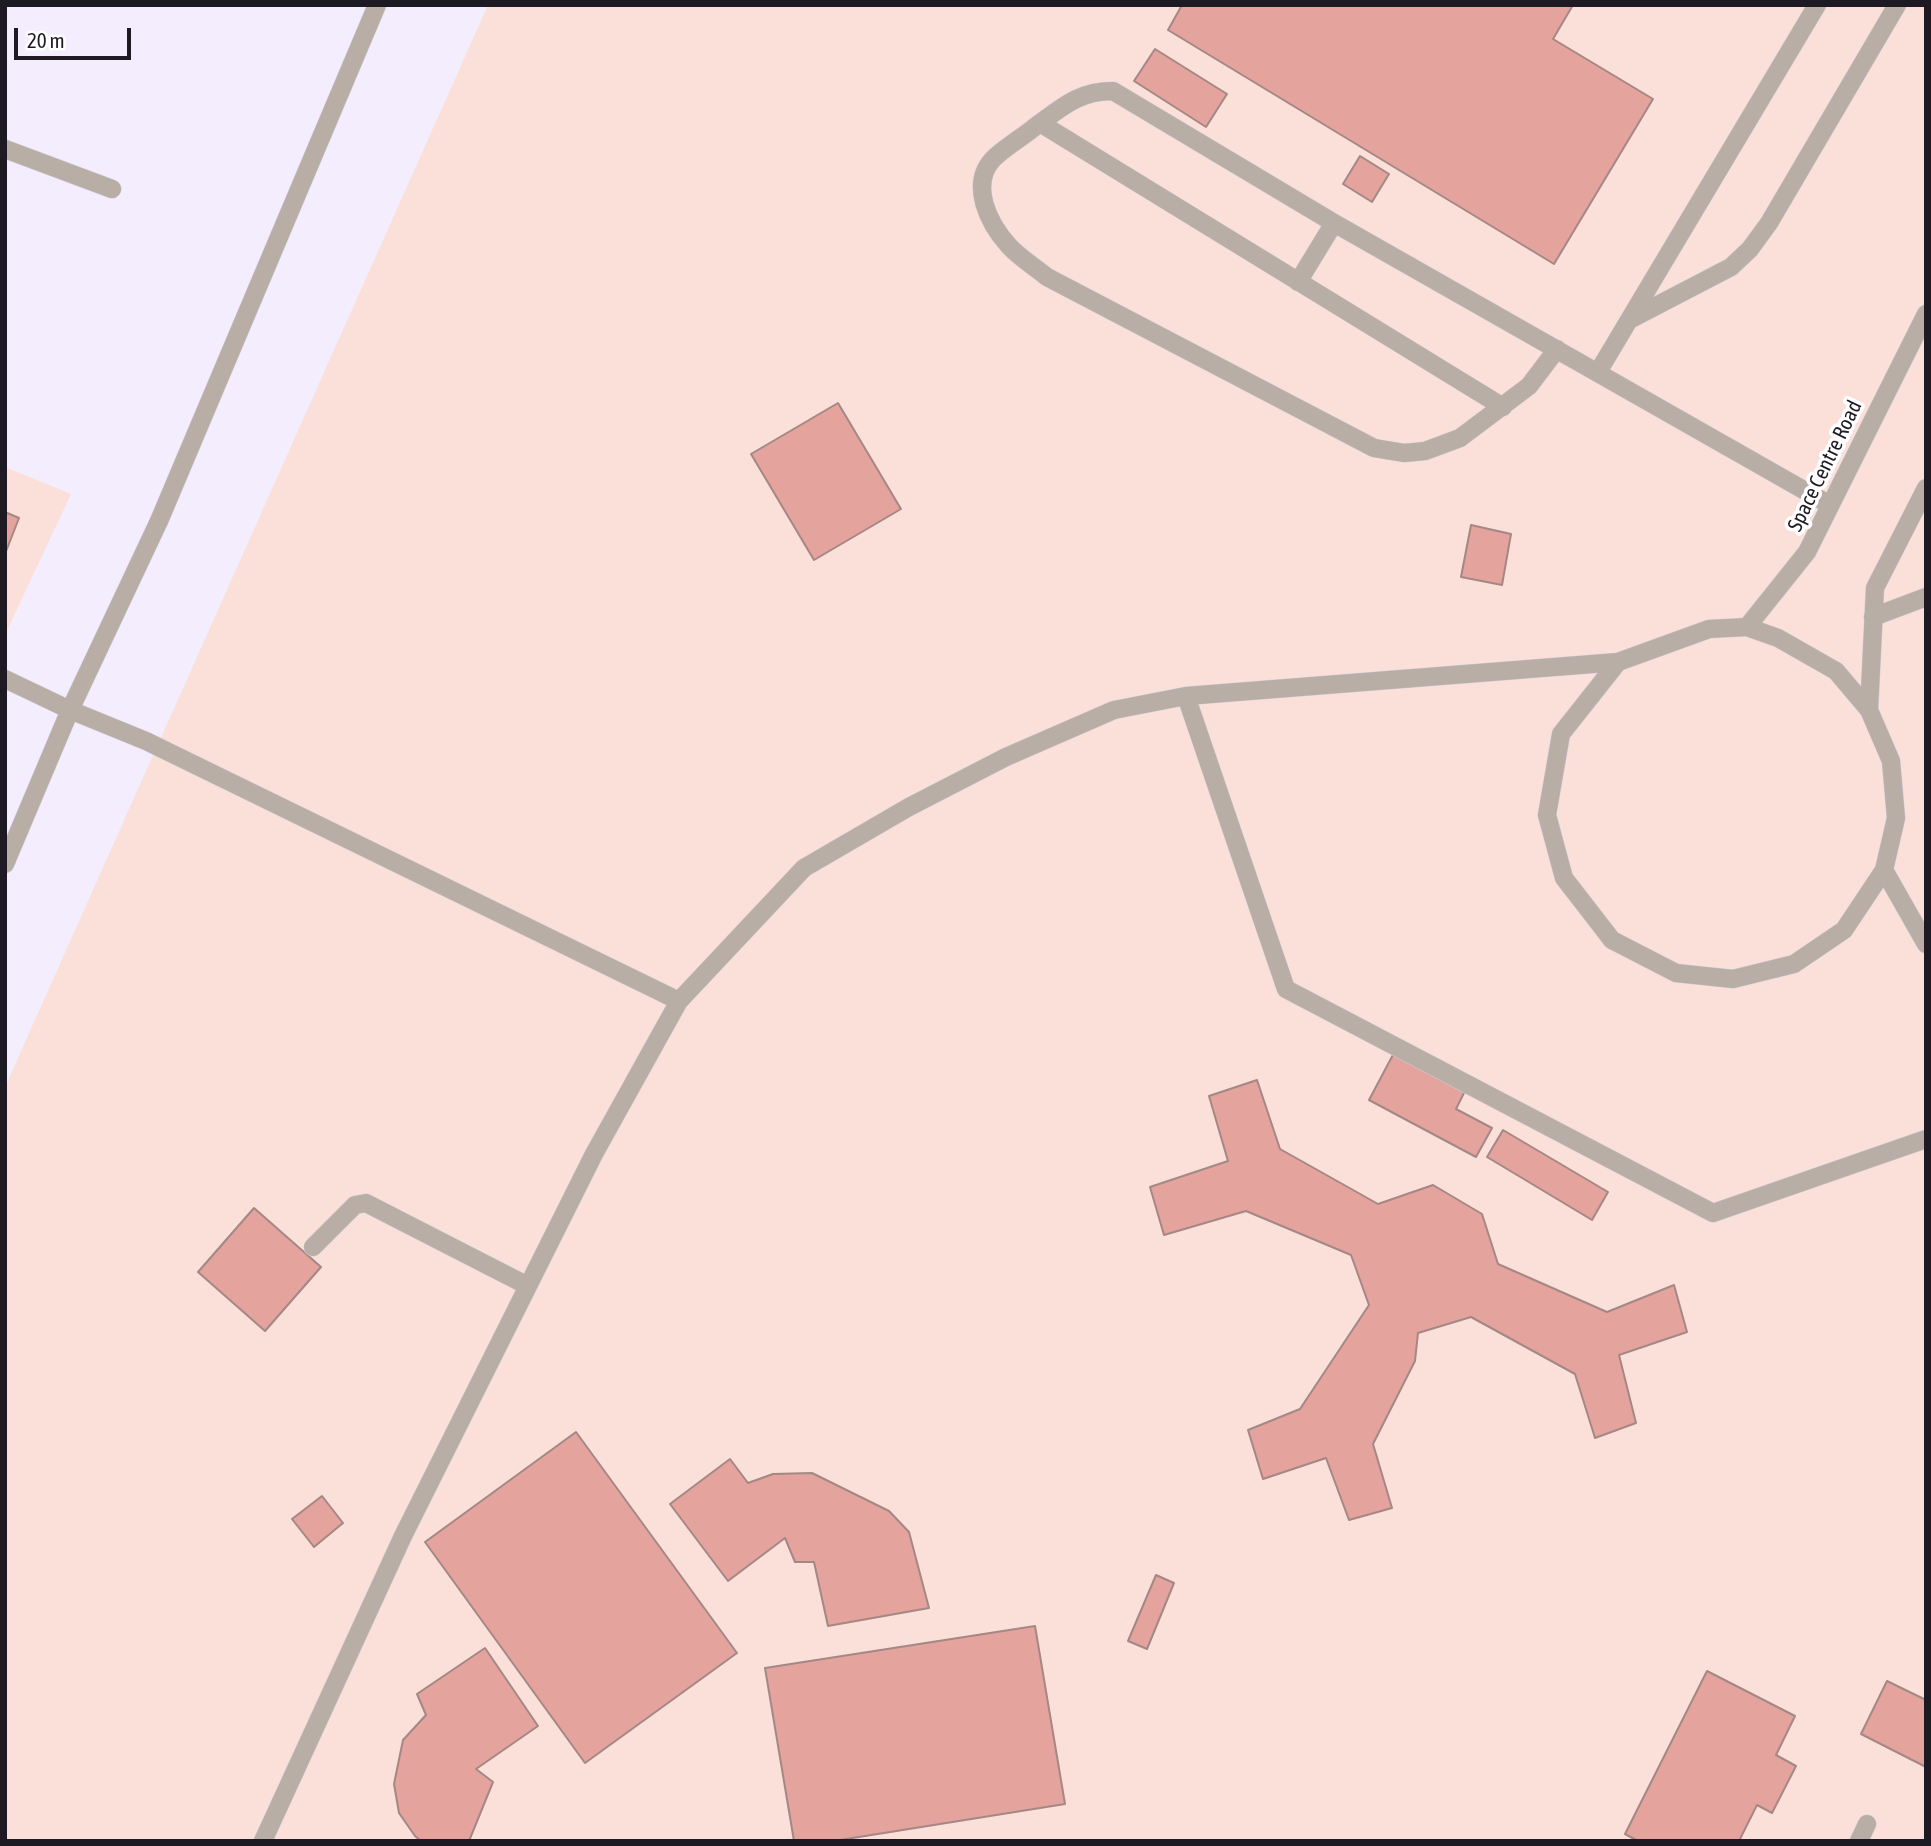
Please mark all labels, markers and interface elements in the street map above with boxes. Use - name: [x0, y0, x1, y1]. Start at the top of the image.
- scale bar: [18, 14, 135, 58]
- text: 20 m: [27, 28, 65, 52]
- street label: Space Centre Road: [1782, 396, 1868, 536]

